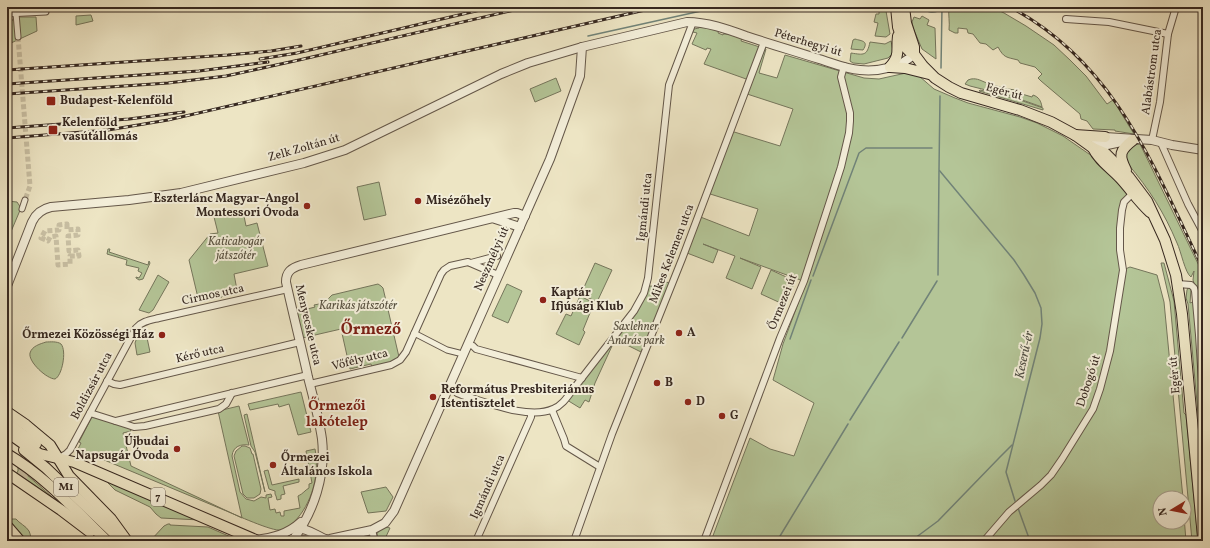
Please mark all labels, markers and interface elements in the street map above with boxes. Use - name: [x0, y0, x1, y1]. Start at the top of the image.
- street label: Péterhegyi út: [772, 25, 844, 61]
- street label: Alabástrom utca: [1138, 28, 1166, 116]
- street label: Egér út: [984, 79, 1024, 105]
- place label: Budapest-Kelenföld: [60, 93, 174, 109]
- marker: Budapest-Kelenföld: [45, 95, 57, 107]
- place label: Kelenföld vasútállomás: [62, 115, 138, 145]
- marker: Kelenföld vasútállomás: [47, 124, 59, 136]
- street label: Zelk Zoltán út: [266, 130, 342, 166]
- street label: Igmándi utca: [633, 172, 657, 242]
- place label: Eszterlánc Magyar–Angol Montessori Óvoda: [153, 191, 299, 221]
- place label: Misézőhely: [426, 193, 491, 209]
- marker: Misézőhely: [413, 196, 423, 206]
- marker: Eszterlánc Magyar–Angol Montessori Óvoda: [302, 201, 312, 211]
- street label: Mikes Kelemen utca: [646, 202, 698, 306]
- street label: Neszmélyi út: [471, 224, 513, 294]
- park label: Katicabogár játszótér: [208, 234, 265, 264]
- street label: Őrmezei út: [764, 271, 801, 332]
- street label: Cirmos utca: [180, 281, 246, 309]
- street label: Menyecske utca: [291, 283, 325, 367]
- place label: Kaptár Ifjúsági Klub: [551, 285, 624, 315]
- marker: Kaptár Ifjúsági Klub: [538, 295, 548, 305]
- park label: Karikás játszótér: [319, 298, 398, 314]
- district label: Őrmező: [341, 318, 401, 341]
- park label: Saxlehner András park: [606, 319, 665, 349]
- place label: A: [687, 325, 696, 341]
- place label: Őrmezei Közösségi Ház: [22, 326, 154, 343]
- marker: A: [674, 328, 684, 338]
- water label: Keserű-ér: [1011, 329, 1039, 380]
- marker: Őrmezei Közösségi Ház: [157, 330, 167, 340]
- street label: Kérő utca: [174, 341, 226, 367]
- street label: Vőfély utca: [330, 345, 390, 375]
- street label: Boldizsár utca: [67, 349, 117, 423]
- street label: Dobogó út: [1073, 353, 1105, 409]
- street label: Egér út: [1165, 356, 1185, 394]
- place label: B: [665, 375, 673, 391]
- marker: B: [652, 378, 662, 388]
- place label: Református Presbiteriánus Istentisztelet: [441, 382, 595, 412]
- marker: Református Presbiteriánus Istentisztelet: [428, 392, 438, 402]
- place label: D: [696, 394, 705, 410]
- district label: Őrmezői lakótelep: [306, 396, 368, 432]
- marker: D: [683, 397, 693, 407]
- place label: G: [730, 408, 739, 424]
- marker: G: [717, 411, 727, 421]
- place label: Újbudai Napsugár Óvoda: [76, 433, 169, 464]
- marker: Újbudai Napsugár Óvoda: [172, 444, 182, 454]
- place label: Őrmezei Általános Iskola: [281, 449, 373, 480]
- street label: Igmándi utca: [467, 452, 509, 522]
- marker: Őrmezei Általános Iskola: [268, 460, 278, 470]
- road number: M1: [54, 478, 78, 496]
- road number: 7: [151, 488, 165, 506]
- north arrow: [1152, 490, 1192, 530]
- text: N: [1156, 506, 1172, 517]

